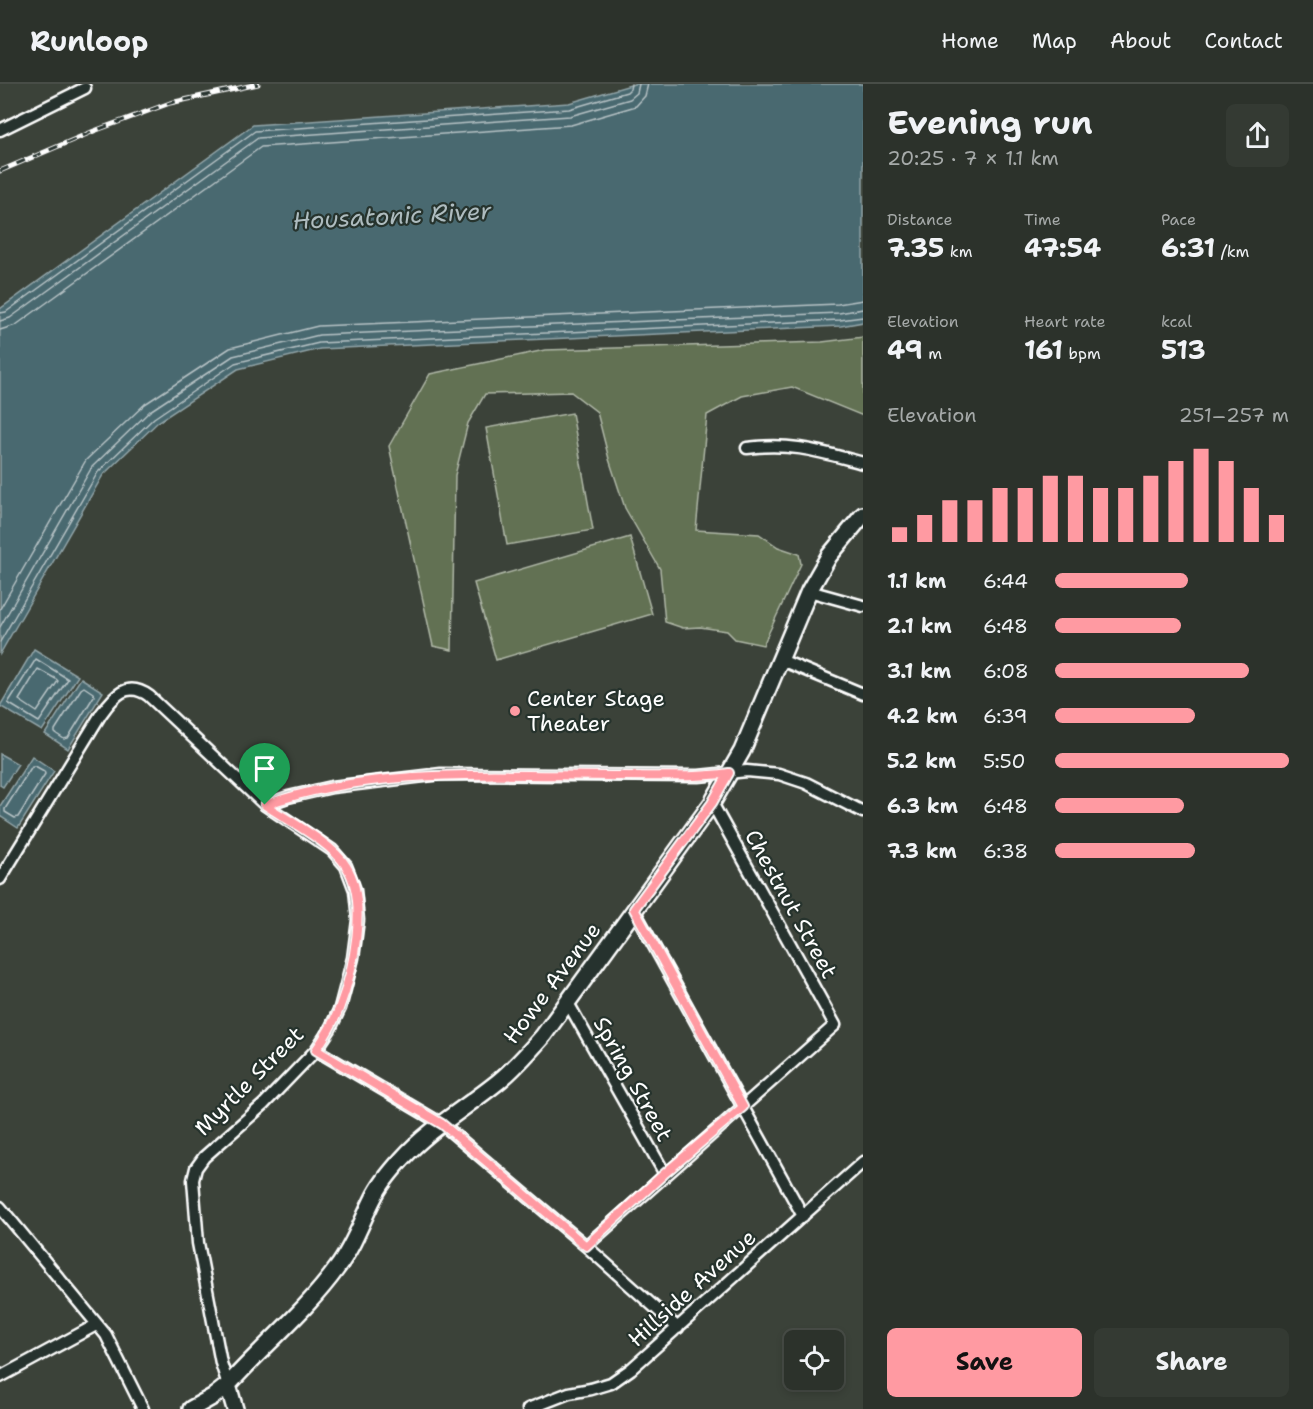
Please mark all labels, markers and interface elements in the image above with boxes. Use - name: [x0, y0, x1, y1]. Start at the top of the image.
- text: Runloop: [30, 22, 148, 60]
- text: Home: [941, 27, 999, 55]
- text: Map: [1032, 27, 1077, 55]
- text: About: [1110, 27, 1171, 55]
- text: Contact: [1204, 27, 1283, 55]
- text: Evening run: [887, 100, 1093, 145]
- button: share: [1226, 104, 1289, 167]
- text: 20:25 · 7 × 1.1 km: [887, 145, 1059, 171]
- water label: Housatonic River: [292, 195, 493, 237]
- text: Distance: [887, 209, 953, 230]
- text: Time: [1024, 209, 1061, 230]
- text: Pace: [1161, 209, 1196, 230]
- text: 7.35: [887, 230, 944, 265]
- text: 47:54: [1024, 230, 1101, 265]
- text: 6:31: [1161, 230, 1215, 265]
- text: km: [944, 241, 972, 262]
- text: /km: [1215, 241, 1249, 262]
- text: Elevation: [887, 311, 959, 332]
- text: Heart rate: [1024, 311, 1106, 332]
- text: kcal: [1161, 311, 1192, 332]
- text: 49: [887, 332, 923, 367]
- text: 161: [1024, 332, 1063, 367]
- text: 513: [1161, 332, 1206, 367]
- text: m: [923, 343, 942, 364]
- text: bpm: [1063, 343, 1101, 364]
- text: Elevation: [887, 402, 977, 428]
- text: 251–257 m: [1179, 402, 1289, 428]
- text: 1.1 km: [887, 568, 946, 594]
- text: 6:44: [983, 568, 1028, 594]
- text: 2.1 km: [887, 613, 952, 639]
- text: 6:48: [983, 613, 1028, 639]
- text: 3.1 km: [887, 658, 951, 684]
- text: 6:08: [983, 658, 1029, 684]
- place label: Center Stage Theater: [527, 684, 665, 738]
- text: 4.2 km: [887, 703, 957, 729]
- text: 6:39: [983, 703, 1028, 729]
- marker: Center Stage Theater: [508, 704, 522, 718]
- pin: [239, 743, 290, 805]
- text: 5.2 km: [887, 748, 956, 774]
- text: 5:50: [983, 748, 1026, 774]
- icon: arrive: [248, 752, 281, 785]
- text: 6.3 km: [887, 793, 958, 819]
- text: 6:48: [983, 793, 1028, 819]
- street label: Chestnut Street: [738, 824, 844, 984]
- text: 7.3 km: [887, 838, 957, 864]
- text: 6:38: [983, 838, 1028, 864]
- street label: Howe Avenue: [497, 916, 607, 1050]
- street label: Spring Street: [587, 1011, 679, 1147]
- street label: Myrtle Street: [188, 1020, 310, 1142]
- street label: Hillside Avenue: [622, 1223, 762, 1353]
- button: Save: [887, 1328, 1082, 1397]
- button: Share: [1094, 1328, 1289, 1397]
- map controls: [784, 1330, 844, 1390]
- button: locate: [784, 1330, 844, 1390]

